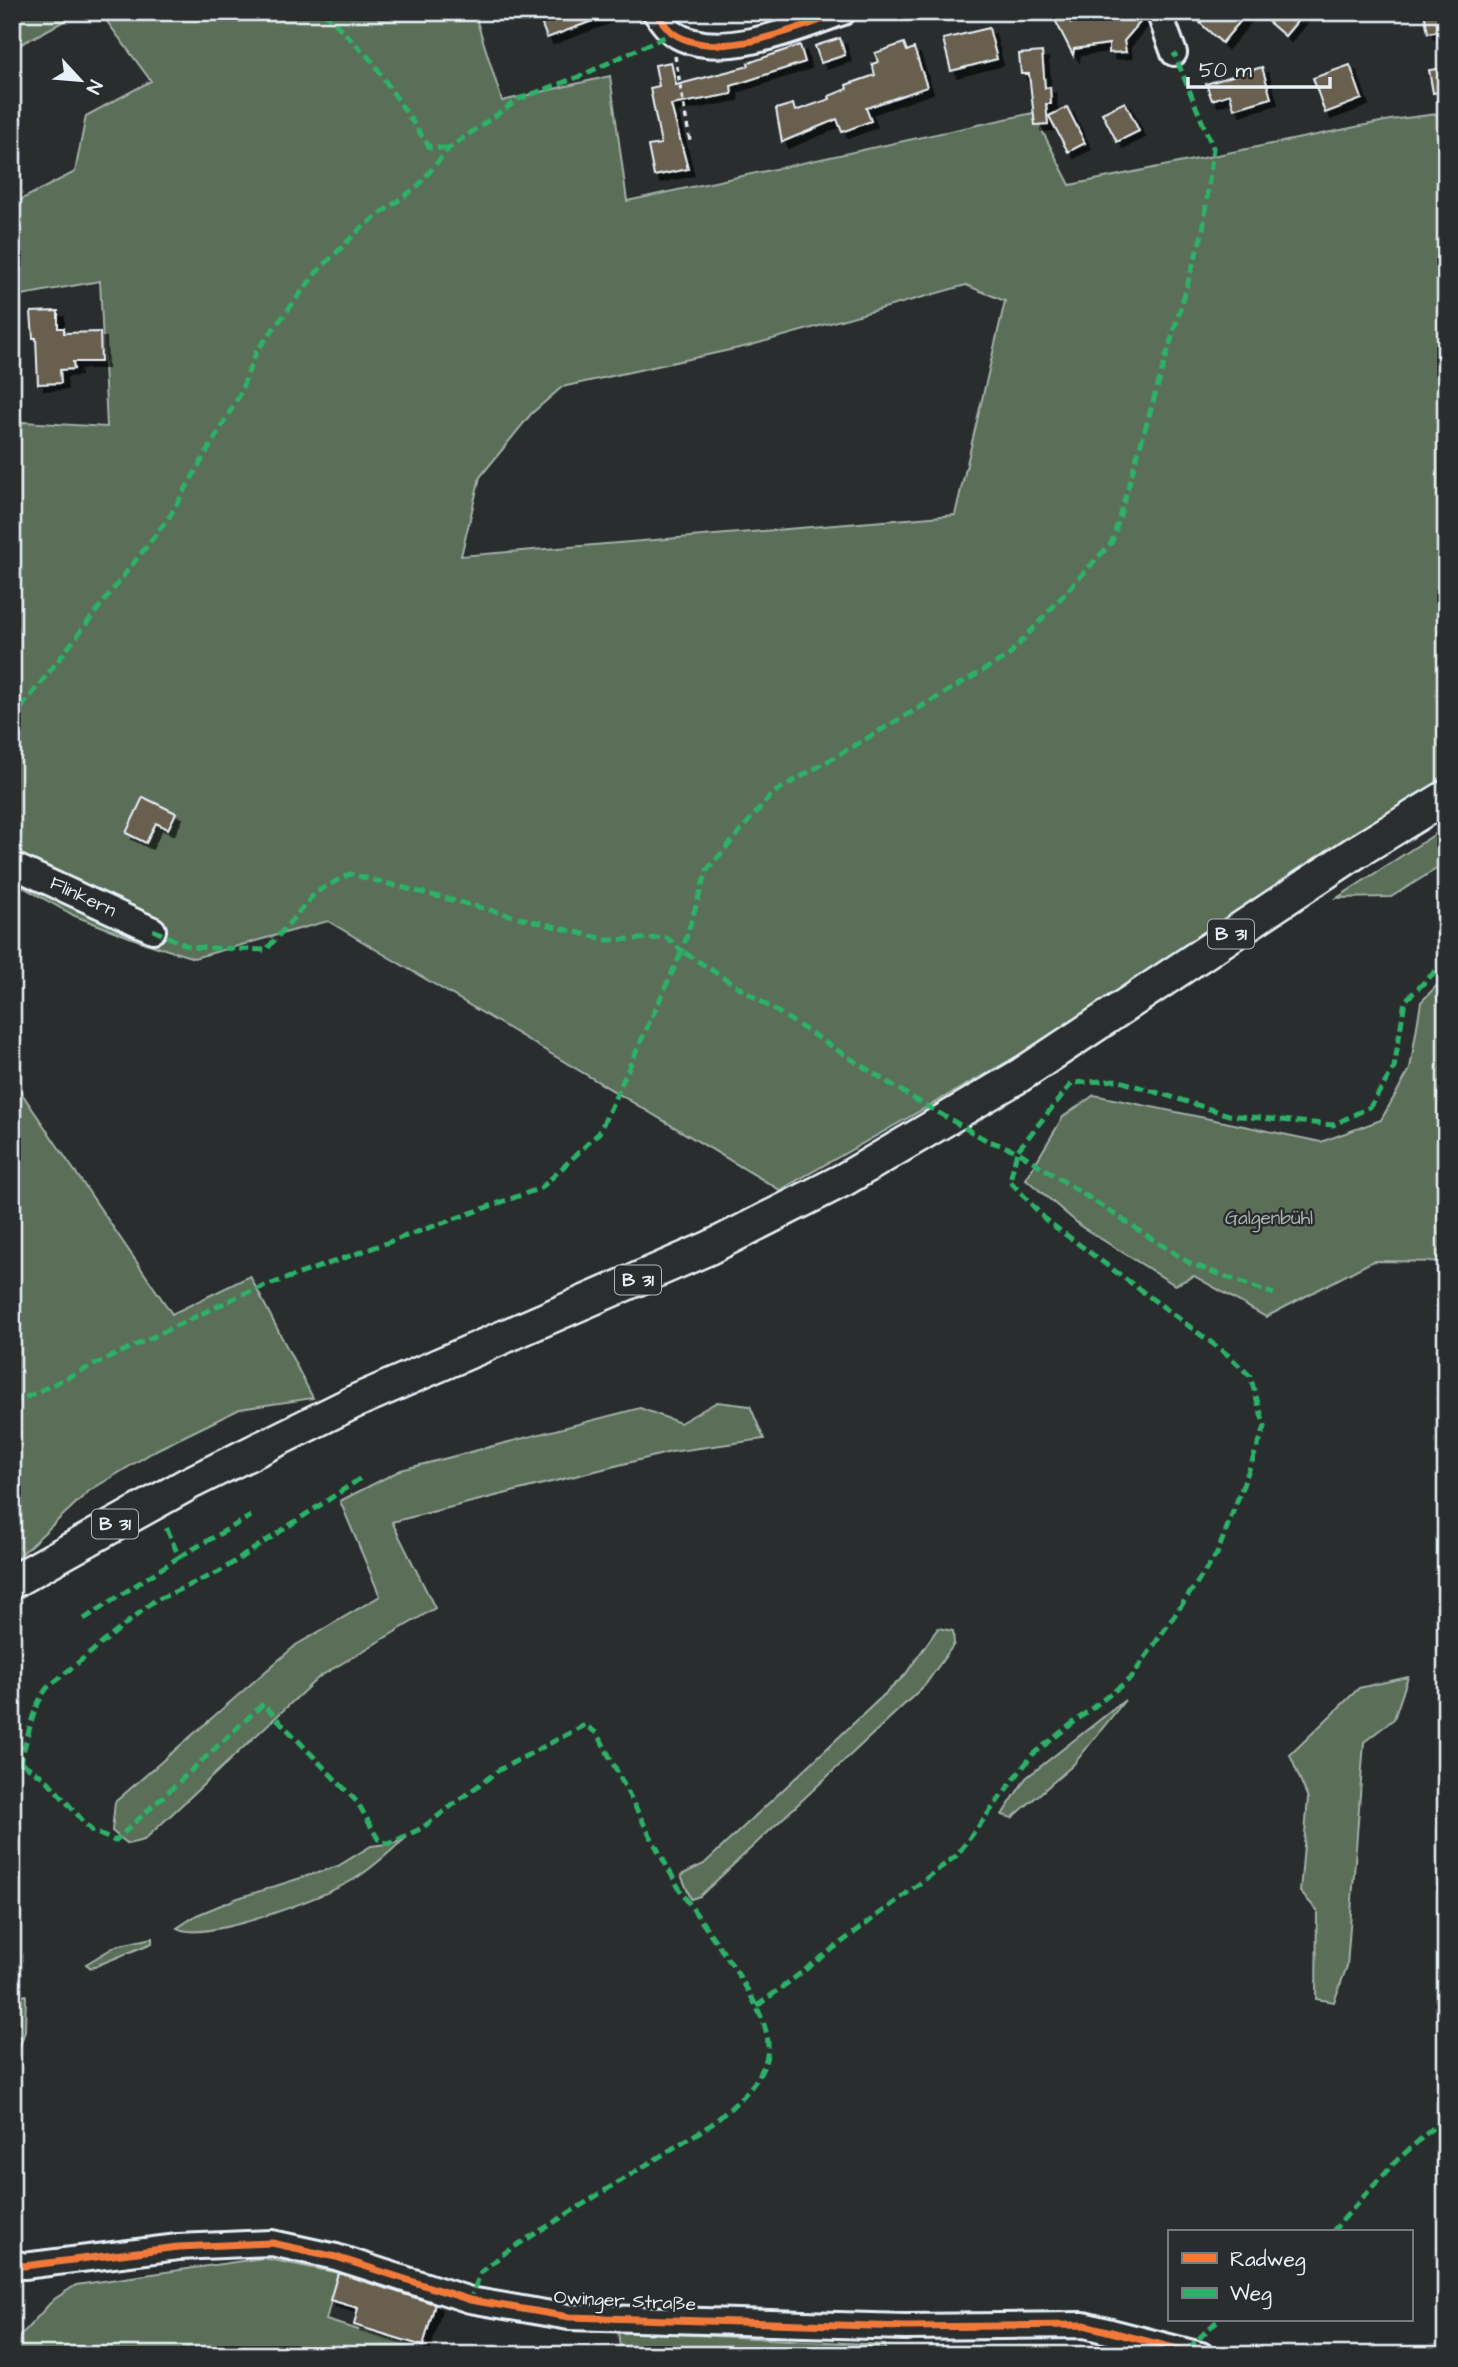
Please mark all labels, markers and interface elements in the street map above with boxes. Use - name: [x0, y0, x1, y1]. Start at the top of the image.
- north arrow: [46, 46, 116, 116]
- scale bar: [1188, 46, 1330, 90]
- text: 50 m: [1199, 56, 1253, 85]
- text: N: [79, 76, 109, 98]
- street label: Flinkern: [45, 870, 121, 924]
- road number: B 31: [1208, 919, 1254, 948]
- park label: Galgenbühl: [1225, 1205, 1313, 1233]
- road number: B 31: [615, 1266, 661, 1294]
- road number: B 31: [92, 1510, 138, 1539]
- legend: [1168, 2230, 1412, 2322]
- text: Radweg: [1230, 2245, 1306, 2276]
- text: Weg: [1230, 2279, 1272, 2310]
- street label: Owinger Straße: [553, 2284, 697, 2319]

